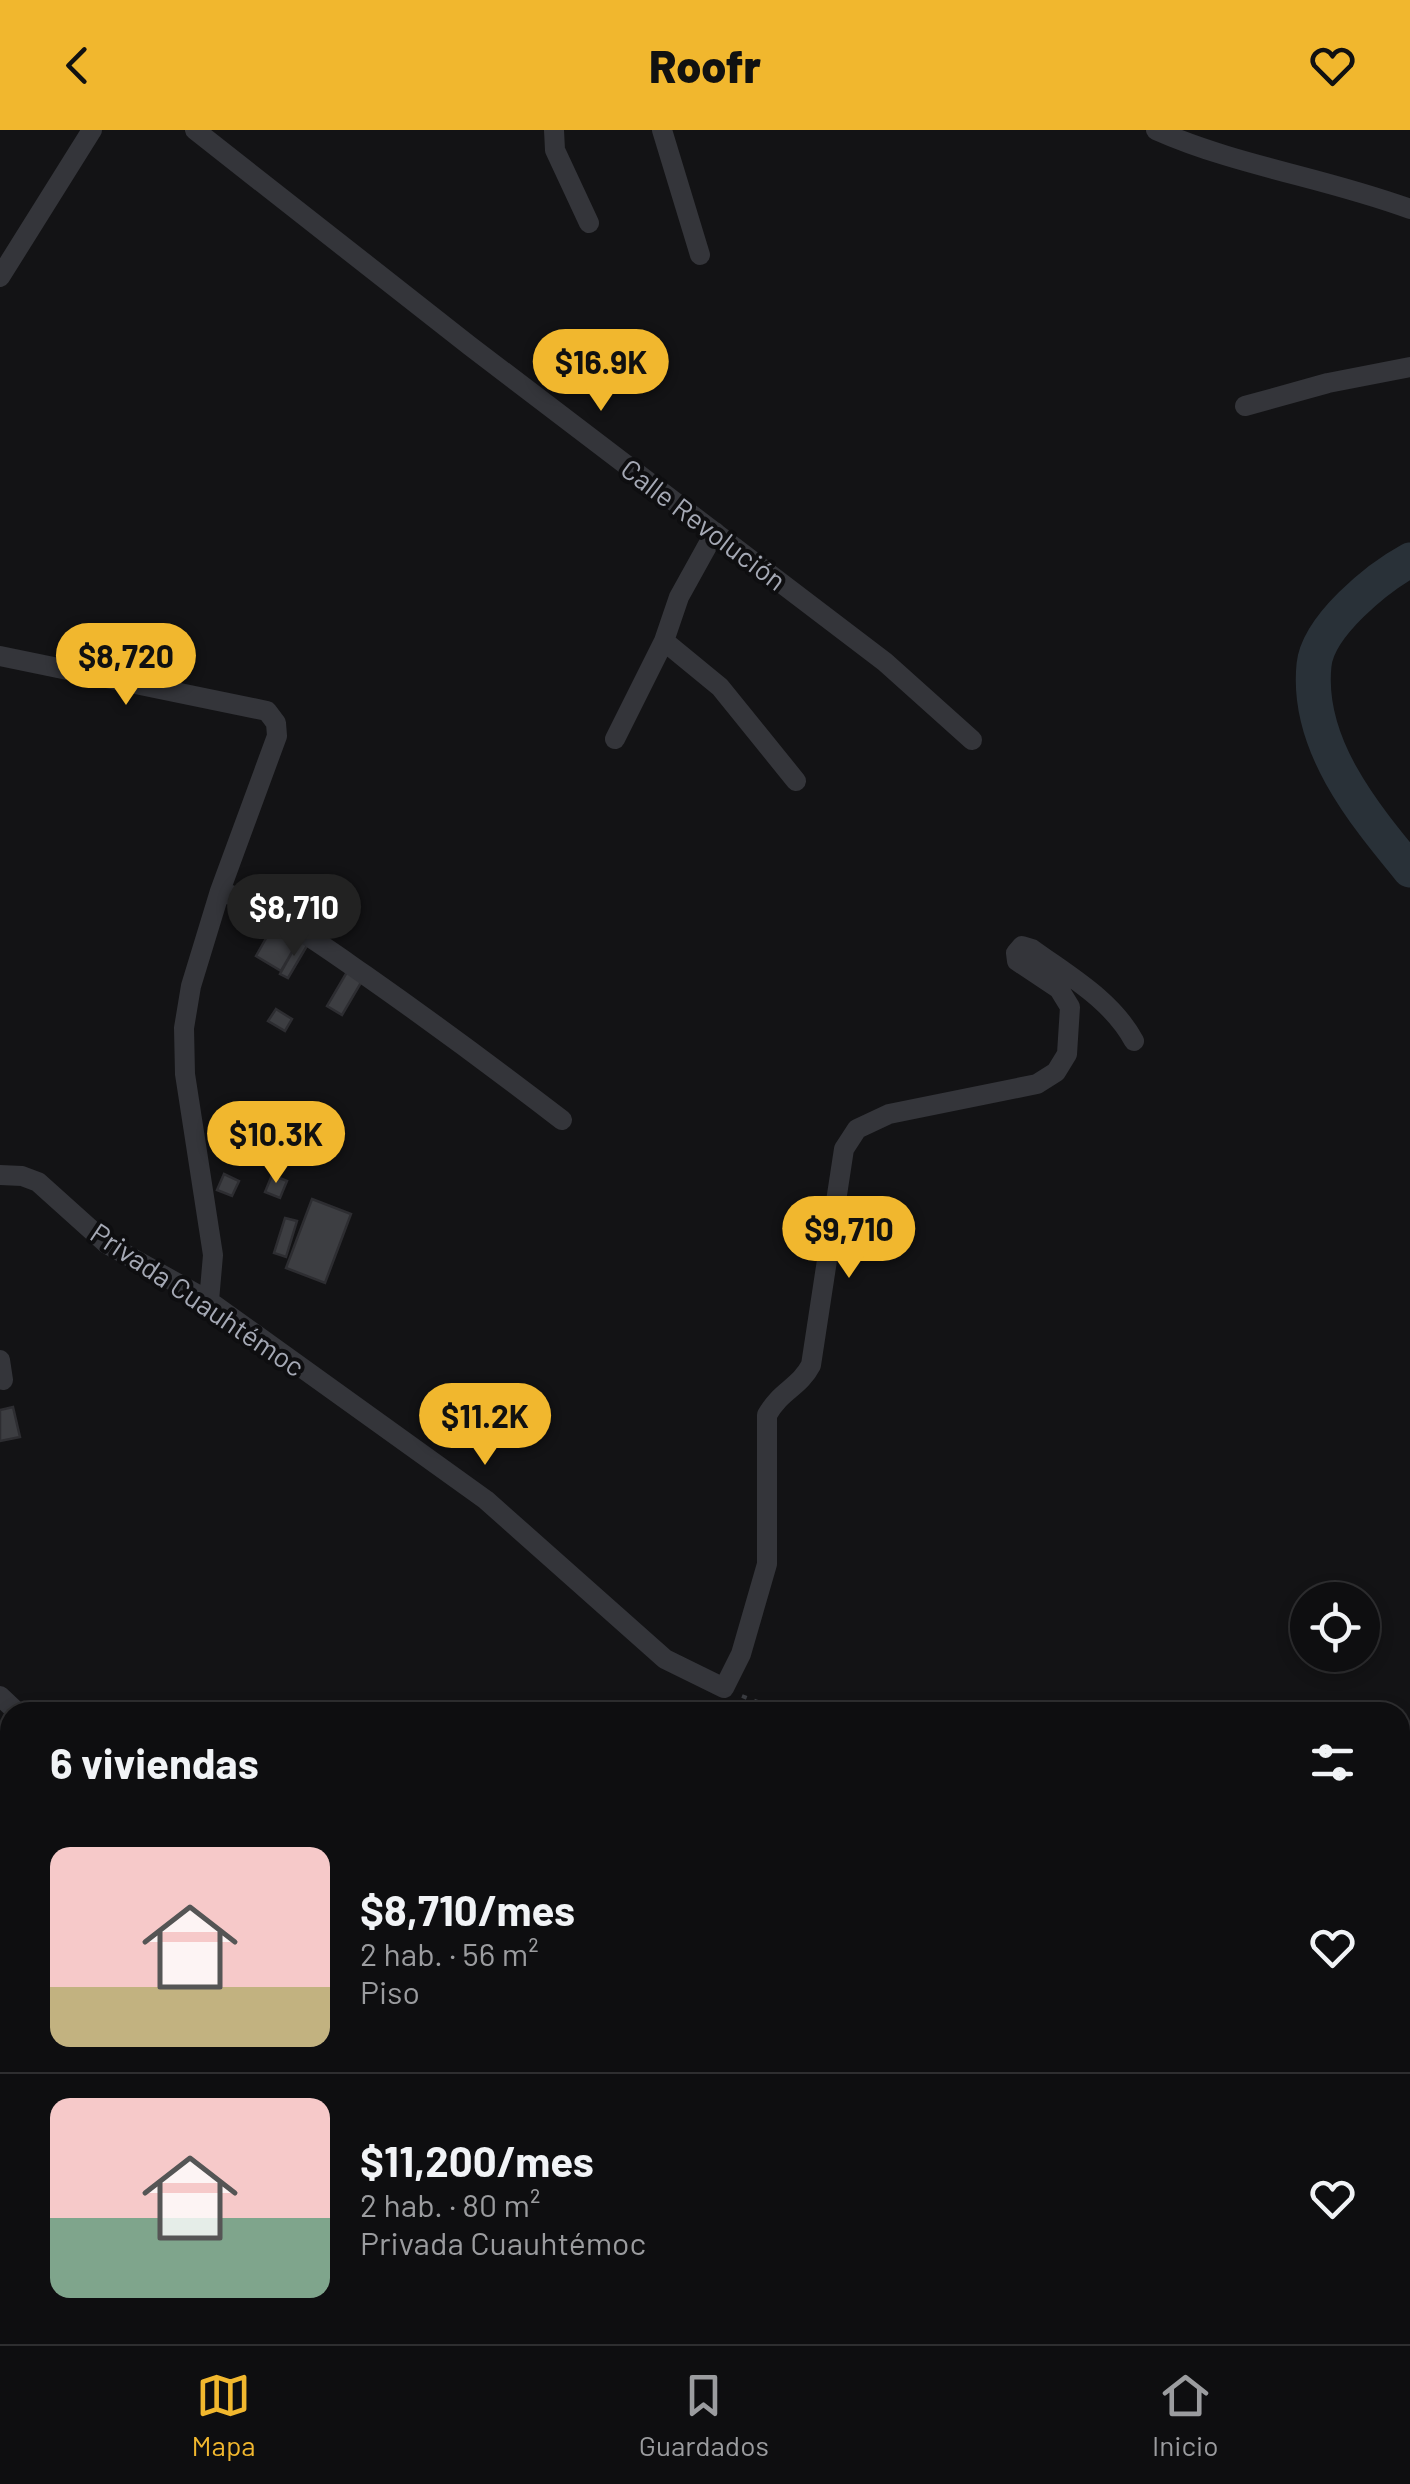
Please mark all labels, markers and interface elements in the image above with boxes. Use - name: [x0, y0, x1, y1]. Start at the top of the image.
- icon: back: [50, 38, 105, 93]
- text: Roofr: [649, 38, 761, 92]
- icon: heart: [1305, 38, 1360, 93]
- pin: $16.9K: [520, 329, 682, 414]
- text: $16.9K: [555, 342, 647, 380]
- street label: Calle Revolución: [615, 451, 793, 597]
- pin: $8,720: [45, 623, 207, 708]
- text: $8,720: [78, 636, 174, 674]
- pin: $8,710: [213, 874, 375, 959]
- text: $8,710: [249, 887, 339, 925]
- pin: $10.3K: [195, 1101, 357, 1186]
- text: $10.3K: [229, 1114, 323, 1152]
- pin: $9,710: [768, 1196, 930, 1281]
- text: $9,710: [804, 1209, 894, 1247]
- street label: Privada Cuauhtémoc: [85, 1215, 311, 1383]
- pin: $11.2K: [404, 1383, 566, 1468]
- text: $11.2K: [441, 1396, 529, 1434]
- map controls: [1290, 1582, 1380, 1672]
- button: locate: [1290, 1582, 1380, 1672]
- icon: filters: [1305, 1735, 1360, 1790]
- text: 6 viviendas: [50, 1737, 259, 1787]
- text: $8,710/mes: [360, 1884, 575, 1934]
- icon: home: [130, 1887, 250, 2007]
- icon: heart: [1305, 1920, 1360, 1975]
- text: 2 hab. · 56 m²: [360, 1934, 539, 1972]
- text: Piso: [360, 1972, 420, 2010]
- text: $11,200/mes: [360, 2135, 594, 2185]
- icon: home: [130, 2138, 250, 2258]
- icon: heart: [1305, 2171, 1360, 2226]
- text: 2 hab. · 80 m²: [360, 2185, 540, 2223]
- text: Privada Cuauhtémoc: [360, 2223, 646, 2261]
- tab: Mapa: [192, 2368, 256, 2462]
- tab: Guardados: [639, 2368, 769, 2462]
- tab: Inicio: [1152, 2368, 1218, 2462]

